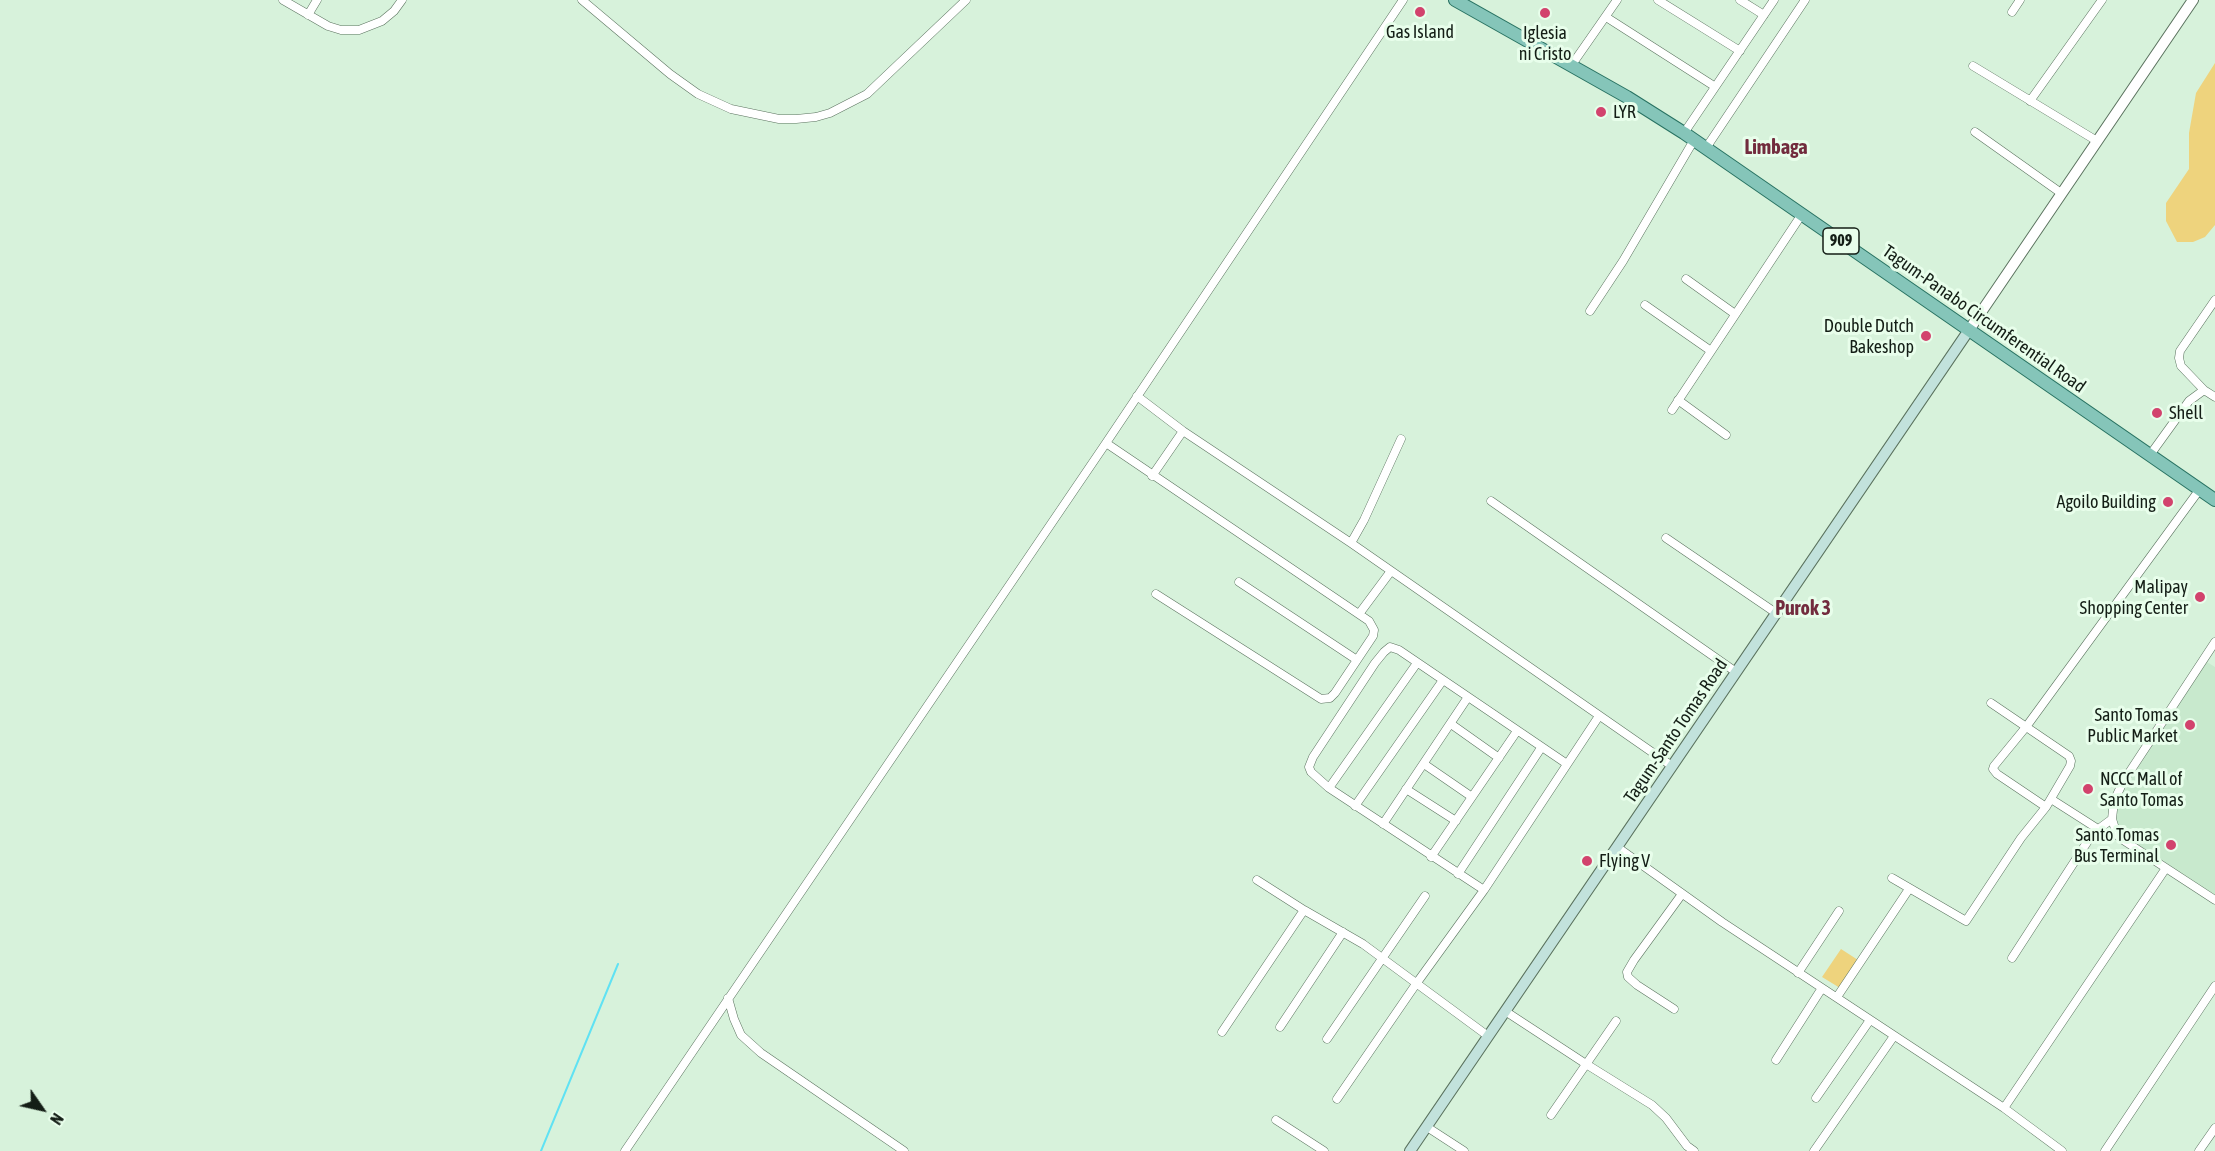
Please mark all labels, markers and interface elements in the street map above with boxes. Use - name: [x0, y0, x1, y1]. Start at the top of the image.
- marker: Gas Island: [1413, 5, 1427, 19]
- marker: Iglesia ni Cristo: [1538, 6, 1552, 20]
- place label: Gas Island: [1386, 21, 1454, 43]
- place label: Iglesia ni Cristo: [1519, 22, 1571, 64]
- place label: LYR: [1613, 101, 1636, 123]
- marker: LYR: [1594, 105, 1608, 119]
- district label: Limbaga: [1744, 136, 1808, 160]
- road number: 909: [1823, 228, 1859, 254]
- street label: Tagum-Panabo Circumferential Road: [1878, 241, 2090, 397]
- place label: Double Dutch Bakeshop: [1824, 315, 1914, 358]
- marker: Double Dutch Bakeshop: [1919, 329, 1933, 343]
- place label: Shell: [2169, 402, 2203, 424]
- marker: Shell: [2150, 406, 2164, 420]
- place label: Agoilo Building: [2057, 491, 2156, 513]
- marker: Agoilo Building: [2161, 495, 2175, 509]
- place label: Malipay Shopping Center: [2080, 576, 2188, 618]
- marker: Malipay Shopping Center: [2193, 590, 2207, 604]
- district label: Purok 3: [1775, 597, 1831, 621]
- street label: Tagum-Santo Tomas Road: [1620, 655, 1732, 807]
- place label: Santo Tomas Public Market: [2087, 704, 2178, 746]
- marker: Santo Tomas Public Market: [2183, 718, 2197, 732]
- place label: NCCC Mall of Santo Tomas: [2100, 768, 2184, 810]
- marker: NCCC Mall of Santo Tomas: [2081, 782, 2095, 796]
- place label: Santo Tomas Bus Terminal: [2074, 824, 2159, 866]
- marker: Santo Tomas Bus Terminal: [2164, 838, 2178, 852]
- place label: Flying V: [1599, 850, 1650, 872]
- marker: Flying V: [1580, 854, 1594, 868]
- north arrow: [12, 1079, 72, 1139]
- text: N: [47, 1110, 67, 1128]

